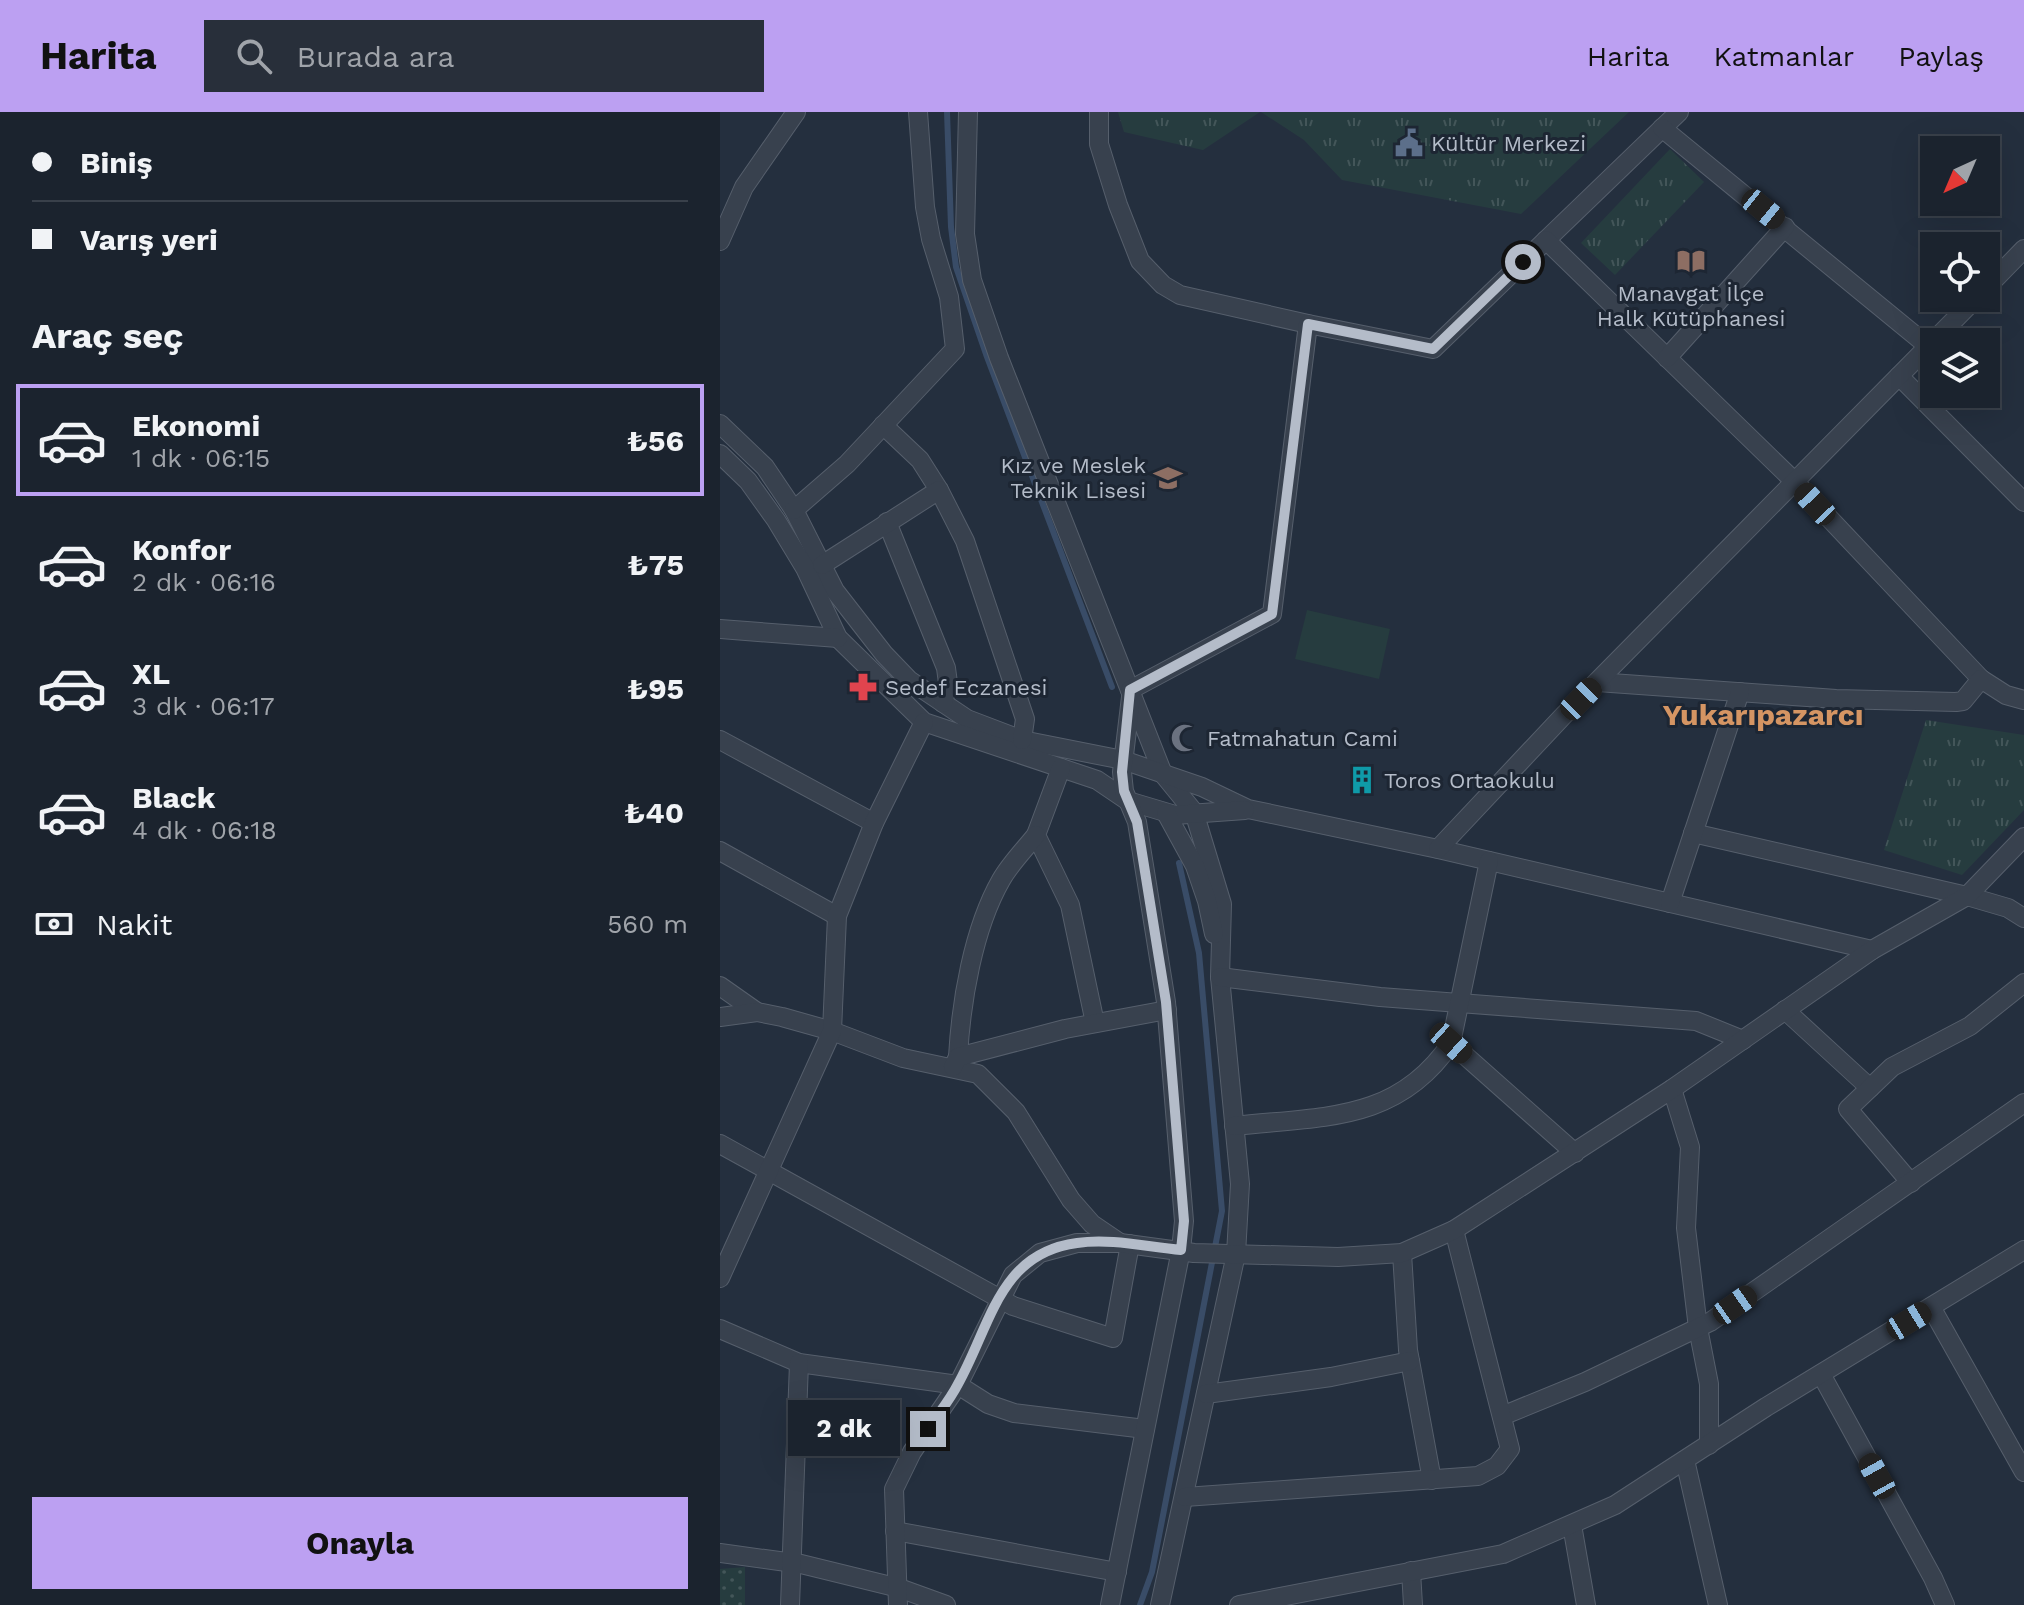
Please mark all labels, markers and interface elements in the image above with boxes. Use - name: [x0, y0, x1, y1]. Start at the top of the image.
- search box: [204, 20, 764, 92]
- text: Harita: [40, 34, 156, 78]
- icon: search: [232, 34, 276, 78]
- text: Burada ara: [296, 39, 454, 74]
- text: Harita: [1587, 40, 1670, 73]
- text: Katmanlar: [1714, 40, 1854, 73]
- text: Paylaş: [1898, 40, 1984, 73]
- public building icon: Kültür Merkezi: [1394, 128, 1424, 158]
- place label: Kültür Merkezi: [1431, 131, 1586, 156]
- north arrow: [1920, 136, 2000, 216]
- map controls: [1920, 136, 2000, 408]
- text: Biniş: [80, 145, 153, 180]
- car: [1737, 185, 1789, 233]
- text: Varış yeri: [80, 222, 218, 257]
- button: locate: [1920, 232, 2000, 312]
- route start: [1505, 244, 1541, 280]
- library icon: Manavgat İlçe Halk Kütüphanesi: [1676, 246, 1706, 276]
- place label: Manavgat İlçe Halk Kütüphanesi: [1597, 281, 1785, 331]
- text: Araç seç: [32, 315, 183, 357]
- button: layers: [1920, 328, 2000, 408]
- icon: car: [36, 404, 108, 476]
- text: Ekonomi: [132, 408, 260, 443]
- text: ₺56: [627, 423, 684, 458]
- text: 1 dk · 06:15: [132, 443, 270, 473]
- place label: Kız ve Meslek Teknik Lisesi: [1001, 453, 1146, 503]
- school or university icon: Kız ve Meslek Teknik Lisesi: [1153, 463, 1183, 493]
- car: [1790, 478, 1840, 530]
- icon: car: [36, 528, 108, 600]
- text: Konfor: [132, 532, 231, 567]
- text: ₺75: [627, 547, 684, 582]
- text: 2 dk · 06:16: [132, 567, 276, 597]
- icon: car: [36, 652, 108, 724]
- text: XL: [132, 656, 170, 691]
- text: ₺95: [627, 671, 684, 706]
- pharmacy icon: Sedef Eczanesi: [848, 672, 878, 702]
- car: [1556, 673, 1606, 725]
- place label: Sedef Eczanesi: [885, 675, 1047, 700]
- text: 3 dk · 06:17: [132, 691, 275, 721]
- district label: Yukarıpazarcı: [1662, 697, 1864, 732]
- mosque icon: Fatmahatun Cami: [1170, 723, 1200, 753]
- place label: Fatmahatun Cami: [1207, 726, 1398, 751]
- building icon: Toros Ortaokulu: [1347, 765, 1377, 795]
- place label: Toros Ortaokulu: [1384, 768, 1555, 793]
- icon: car: [36, 776, 108, 848]
- text: Black: [132, 780, 216, 815]
- text: ₺40: [624, 795, 684, 830]
- text: 4 dk · 06:18: [132, 815, 277, 845]
- icon: cash: [32, 902, 76, 946]
- text: Nakit: [96, 907, 172, 942]
- text: 560 m: [607, 909, 688, 939]
- car: [1425, 1018, 1477, 1068]
- car: [1708, 1281, 1762, 1329]
- car: [1882, 1298, 1936, 1344]
- callout: 2 dk: [788, 1401, 900, 1457]
- route end: [910, 1411, 946, 1447]
- text: 2 dk: [816, 1413, 872, 1443]
- car: [1855, 1449, 1899, 1503]
- button: Onayla: [32, 1497, 688, 1589]

